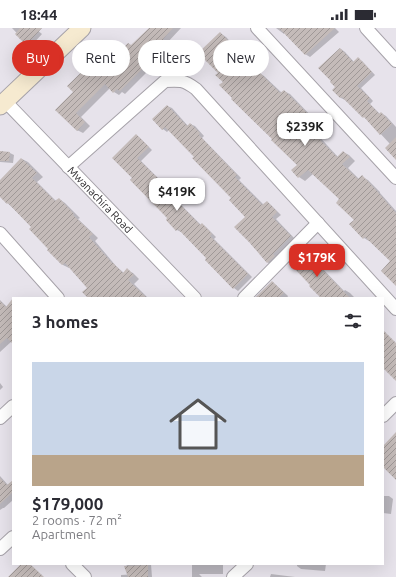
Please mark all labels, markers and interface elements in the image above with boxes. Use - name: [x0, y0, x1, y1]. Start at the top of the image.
- text: 18:44: [20, 6, 58, 23]
- chip: Buy: [12, 40, 64, 76]
- chip: Rent: [72, 40, 130, 76]
- chip: Filters: [138, 40, 205, 76]
- chip: New: [213, 40, 269, 76]
- pin: $239K: [277, 113, 333, 147]
- text: $239K: [286, 119, 324, 133]
- street label: Mwanachira Road: [65, 164, 135, 235]
- pin: $419K: [149, 178, 205, 212]
- text: $419K: [158, 184, 196, 198]
- pin: $179K: [289, 244, 345, 278]
- text: $179K: [298, 250, 336, 264]
- icon: filters: [342, 310, 364, 332]
- text: 3 homes: [32, 312, 98, 331]
- icon: home: [162, 388, 234, 460]
- text: $179,000: [32, 494, 103, 513]
- text: 2 rooms · 72 m²: [32, 513, 122, 527]
- text: Apartment: [32, 527, 96, 541]

